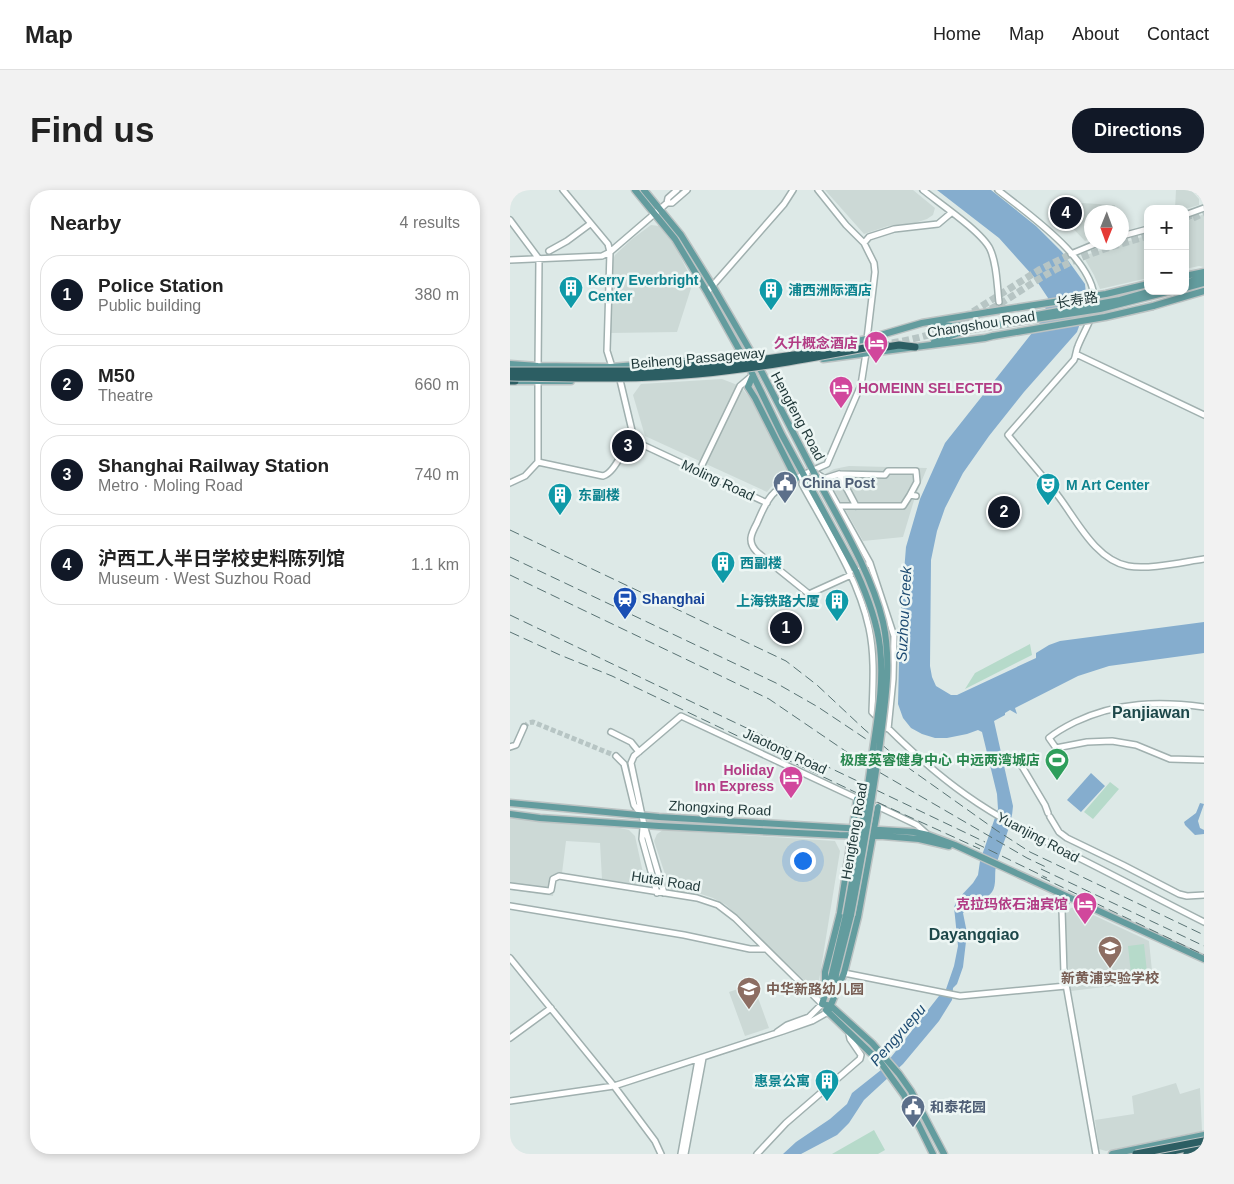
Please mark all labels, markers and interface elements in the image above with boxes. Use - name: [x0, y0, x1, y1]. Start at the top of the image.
- text: Map: [25, 21, 73, 48]
- text: Home: [933, 24, 981, 44]
- text: Map: [1009, 24, 1044, 44]
- text: About: [1072, 24, 1119, 44]
- text: Contact: [1147, 24, 1209, 44]
- button: Directions: [1072, 108, 1204, 153]
- text: Find us: [30, 110, 154, 149]
- pin: 4: [1050, 194, 1082, 232]
- north arrow: [1084, 205, 1129, 250]
- map controls: [1144, 205, 1189, 295]
- button: +: [1144, 205, 1189, 250]
- text: Nearby: [50, 211, 121, 234]
- text: 4 results: [400, 214, 460, 231]
- button: −: [1144, 250, 1189, 295]
- place label: Kerry Everbright Center: [588, 272, 699, 304]
- text: Police Station: [98, 275, 224, 296]
- building icon: Kerry Everbright Center: [558, 275, 584, 309]
- building icon: 浦西洲际酒店: [758, 277, 784, 311]
- place label: 浦西洲际酒店: [788, 282, 872, 298]
- text: 1: [63, 286, 71, 303]
- text: 380 m: [415, 286, 459, 303]
- street label: 长寿路: [1055, 289, 1099, 311]
- text: Public building: [98, 297, 201, 314]
- street label: Changshou Road: [926, 308, 1036, 340]
- hotel icon: 久升概念酒店: [863, 330, 889, 364]
- place label: 久升概念酒店: [774, 335, 858, 351]
- street label: Beiheng Passageway: [630, 344, 766, 372]
- text: M50: [98, 365, 135, 386]
- street label: Hengfeng Road: [768, 369, 828, 463]
- hotel icon: HOMEINN SELECTED: [828, 375, 854, 409]
- text: 2: [63, 376, 71, 393]
- text: 660 m: [415, 376, 459, 393]
- place label: HOMEINN SELECTED: [858, 380, 1003, 396]
- text: Theatre: [98, 387, 153, 404]
- pin: 3: [612, 427, 644, 465]
- text: Shanghai Railway Station: [98, 455, 329, 476]
- street label: Moling Road: [679, 456, 757, 504]
- text: 3: [63, 466, 71, 483]
- text: 740 m: [415, 466, 459, 483]
- public building icon: China Post: [772, 470, 798, 504]
- theatre icon: M Art Center: [1035, 472, 1061, 506]
- place label: China Post: [802, 475, 875, 491]
- text: Metro · Moling Road: [98, 477, 243, 494]
- place label: M Art Center: [1066, 477, 1150, 493]
- building icon: 东副楼: [547, 482, 573, 516]
- place label: 东副楼: [578, 487, 620, 503]
- pin: 2: [988, 493, 1020, 531]
- text: 沪西工人半日学校史料陈列馆: [98, 548, 345, 569]
- building icon: 西副楼: [710, 550, 736, 584]
- place label: 西副楼: [740, 555, 782, 571]
- text: 4: [63, 556, 71, 573]
- text: 1.1 km: [411, 556, 459, 573]
- water label: Suzhou Creek: [893, 565, 915, 662]
- text: Museum · West Suzhou Road: [98, 570, 311, 587]
- station icon: Shanghai: [612, 586, 638, 620]
- building icon: 上海铁路大厦: [824, 588, 850, 622]
- place label: Shanghai: [642, 591, 705, 607]
- place label: 上海铁路大厦: [736, 593, 820, 609]
- pin: 1: [770, 609, 802, 647]
- district label: Panjiawan: [1112, 704, 1190, 721]
- street label: Jiaotong Road: [741, 725, 829, 777]
- sports icon: 极度英睿健身中心 中远两湾城店: [1044, 747, 1070, 781]
- place label: 极度英睿健身中心 中远两湾城店: [840, 752, 1040, 768]
- place label: Holiday Inn Express: [695, 762, 774, 794]
- hotel icon: Holiday Inn Express: [778, 765, 804, 799]
- street label: Hengfeng Road: [838, 781, 870, 881]
- street label: Zhongxing Road: [668, 797, 772, 819]
- street label: Yuanjing Road: [994, 809, 1082, 865]
- your location: [790, 848, 816, 874]
- street label: Hutai Road: [630, 868, 702, 894]
- hotel icon: 克拉玛依石油宾馆: [1072, 891, 1098, 925]
- place label: 克拉玛依石油宾馆: [956, 896, 1068, 912]
- district label: Dayangqiao: [929, 926, 1020, 943]
- school or university icon: 新黄浦实验学校: [1097, 935, 1123, 969]
- place label: 新黄浦实验学校: [1061, 970, 1159, 986]
- school or university icon: 中华新路幼儿园: [736, 976, 762, 1010]
- place label: 中华新路幼儿园: [766, 981, 864, 997]
- water label: Pengyuepu: [866, 1000, 929, 1069]
- building icon: 惠景公寓: [814, 1068, 840, 1102]
- place label: 惠景公寓: [754, 1073, 810, 1089]
- public building icon: 和泰花园: [900, 1094, 926, 1128]
- place label: 和泰花园: [930, 1099, 986, 1115]

